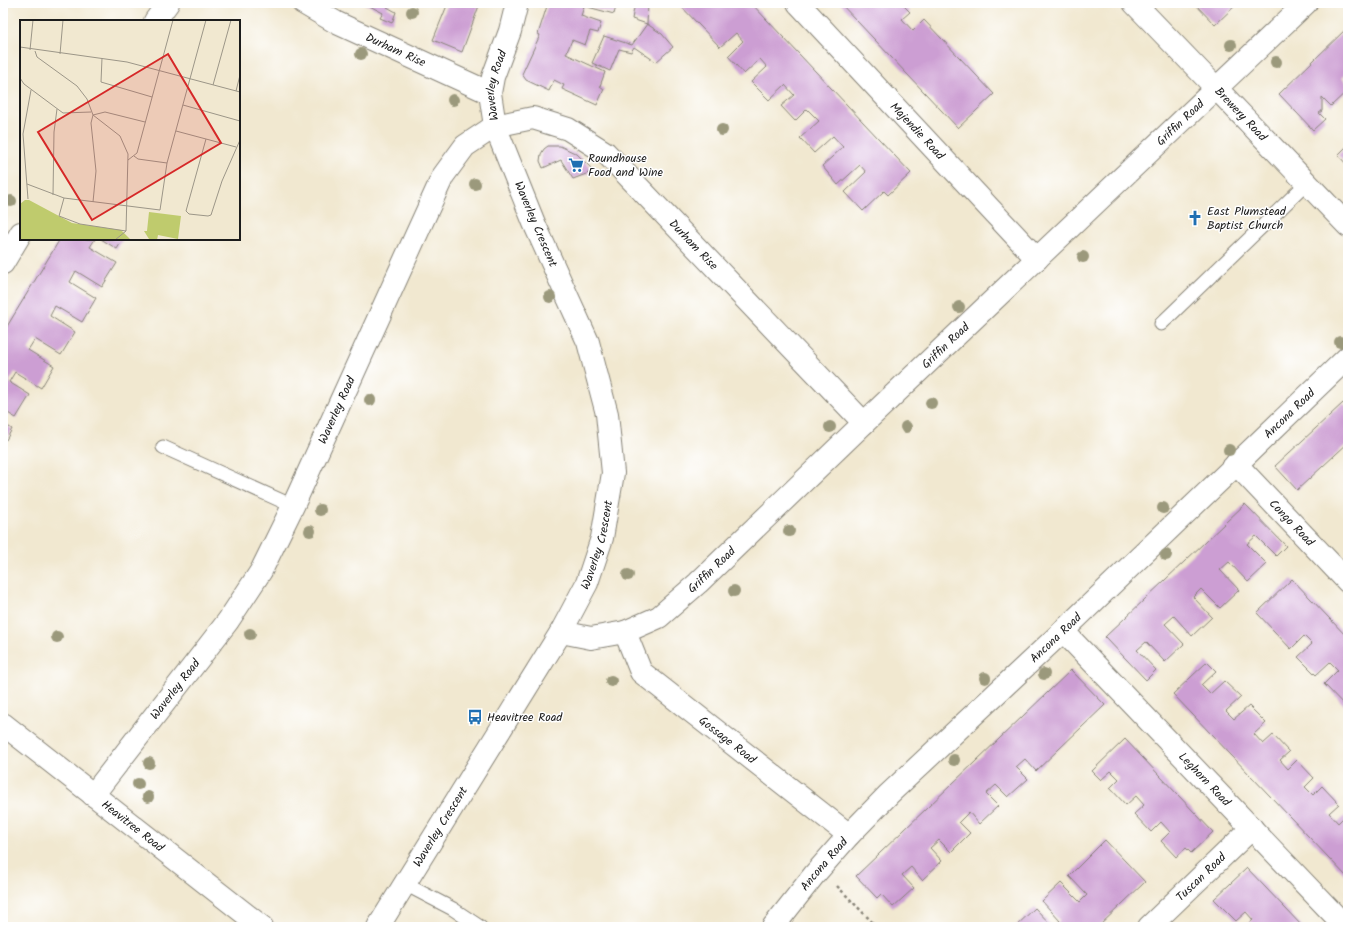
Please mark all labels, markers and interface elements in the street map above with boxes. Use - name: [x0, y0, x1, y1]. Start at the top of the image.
- inset map: [20, 20, 240, 240]
- street label: Durham Rise: [362, 28, 429, 73]
- street label: Waverley Road: [481, 46, 513, 122]
- street label: Brewery Road: [1210, 83, 1272, 147]
- street label: Griffin Road: [1152, 94, 1210, 151]
- street label: Majendie Road: [885, 98, 950, 165]
- place label: Roundhouse Food and Wine: [588, 149, 663, 182]
- supermarket icon: Roundhouse Food and Wine: [567, 156, 585, 174]
- street label: Waverley Crescent: [509, 178, 562, 270]
- place label: East Plumstead Baptist Church: [1207, 202, 1287, 235]
- church icon: East Plumstead Baptist Church: [1186, 209, 1204, 227]
- street label: Durham Rise: [664, 215, 723, 275]
- street label: Griffin Road: [917, 318, 975, 374]
- street label: Waverley Road: [313, 372, 361, 447]
- street label: Ancona Road: [1259, 384, 1321, 443]
- street label: Congo Road: [1264, 495, 1319, 552]
- street label: Waverley Crescent: [576, 499, 618, 593]
- street label: Griffin Road: [684, 542, 741, 598]
- street label: Ancona Road: [1026, 608, 1087, 668]
- street label: Waverley Road: [146, 654, 206, 724]
- bus stop icon: Heavitree Road: [466, 708, 484, 726]
- place label: Heavitree Road: [487, 708, 563, 727]
- street label: Gossage Road: [694, 712, 761, 769]
- street label: Leghorn Road: [1174, 748, 1236, 812]
- street label: Waverley Crescent: [408, 783, 473, 871]
- street label: Heavitree Road: [97, 795, 169, 858]
- street label: Ancona Road: [796, 833, 853, 895]
- street label: Tuscan Road: [1172, 848, 1231, 906]

